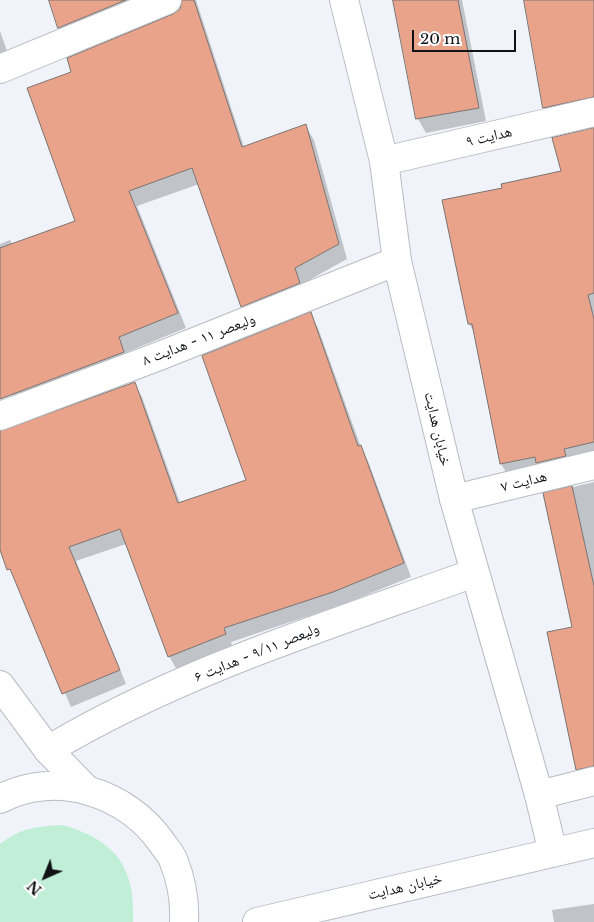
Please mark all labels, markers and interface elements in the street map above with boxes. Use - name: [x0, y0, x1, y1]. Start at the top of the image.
- scale bar: [414, 20, 518, 52]
- text: 20 m: [420, 29, 460, 48]
- street label: هدایت ۹: [464, 123, 514, 151]
- street label: ولیعصر ۱۱ - هدایت ۸: [140, 310, 258, 370]
- street label: خیابان هدایت: [420, 390, 454, 468]
- street label: هدایت ۷: [499, 468, 549, 496]
- street label: ولیعصر ۹/۱۱ - هدایت ۶: [192, 620, 322, 686]
- north arrow: [20, 852, 70, 902]
- street label: خیابان هدایت: [366, 870, 444, 904]
- text: N: [24, 877, 46, 899]

